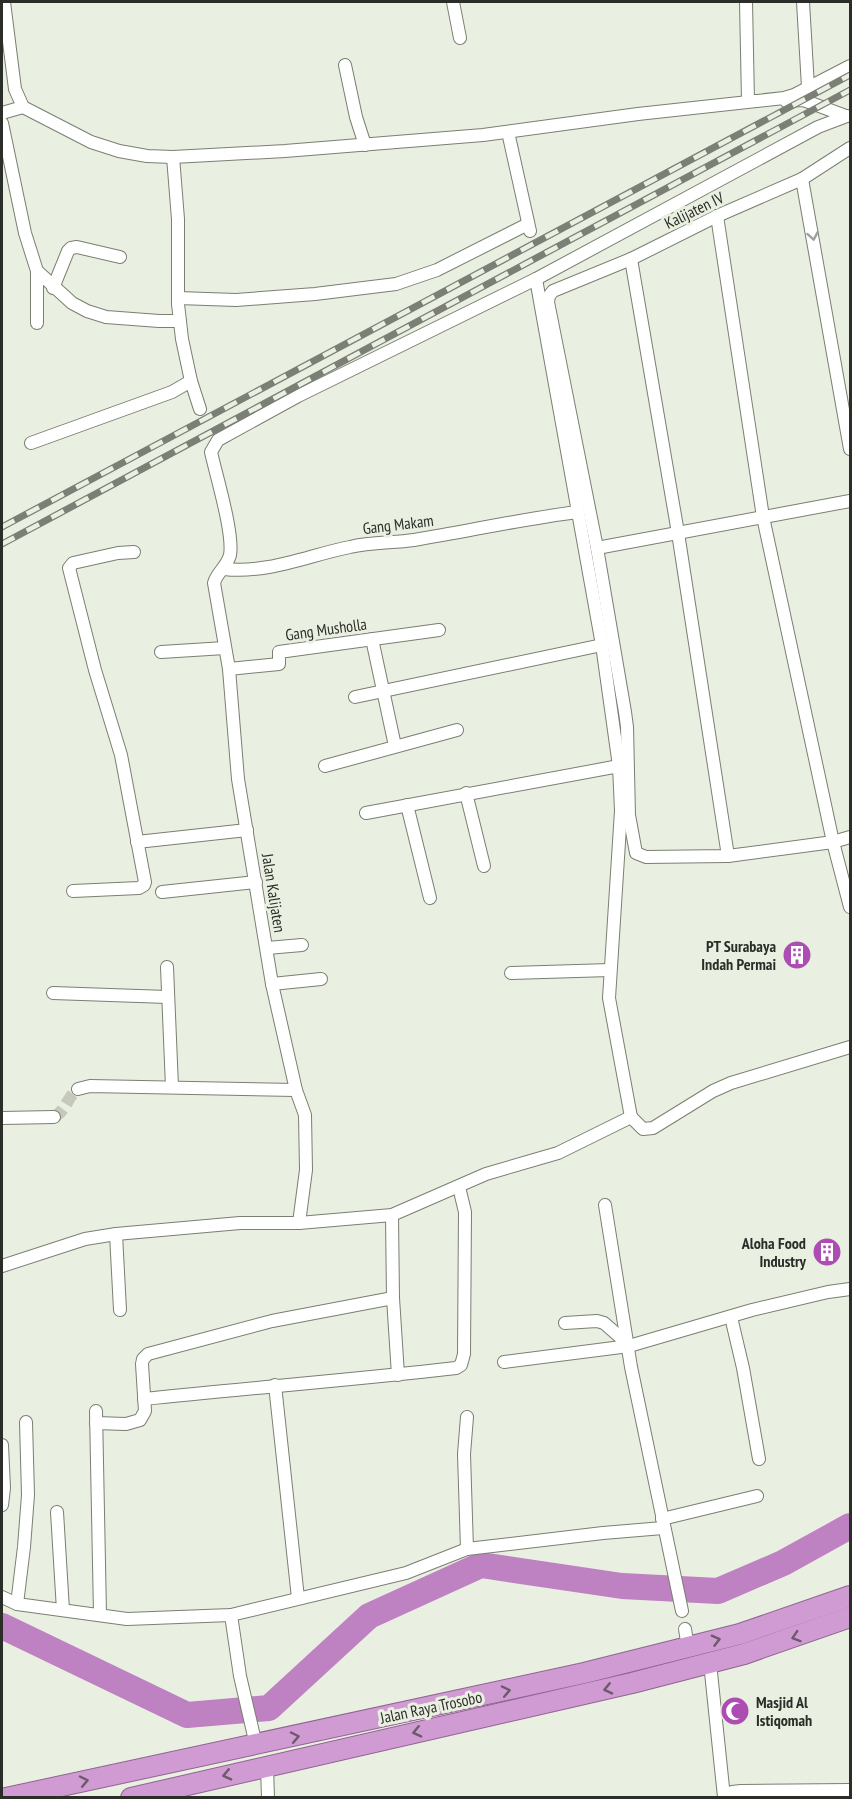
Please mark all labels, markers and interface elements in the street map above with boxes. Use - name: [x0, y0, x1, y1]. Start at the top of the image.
- street label: Kalijaten IV: [661, 187, 727, 233]
- one-way arrow: [806, 231, 818, 241]
- street label: Gang Makam: [361, 510, 435, 538]
- street label: Gang Musholla: [284, 613, 368, 645]
- street label: Jalan Kalijaten: [258, 851, 290, 934]
- place label: PT Surabaya Indah Permai: [701, 936, 776, 974]
- building icon: PT Surabaya Indah Permai: [781, 939, 813, 971]
- place label: Aloha Food Industry: [741, 1233, 807, 1271]
- building icon: Aloha Food Industry: [811, 1236, 843, 1268]
- one-way arrow: [791, 1630, 801, 1642]
- one-way arrow: [711, 1635, 721, 1648]
- one-way arrow: [603, 1681, 613, 1694]
- one-way arrow: [501, 1685, 511, 1698]
- street label: Jalan Raya Trosobo: [377, 1686, 484, 1728]
- place label: Masjid Al Istiqomah: [756, 1692, 812, 1730]
- mosque icon: Masjid Al Istiqomah: [719, 1695, 751, 1727]
- one-way arrow: [413, 1725, 423, 1738]
- one-way arrow: [290, 1731, 300, 1744]
- one-way arrow: [223, 1768, 233, 1781]
- one-way arrow: [78, 1775, 88, 1788]

